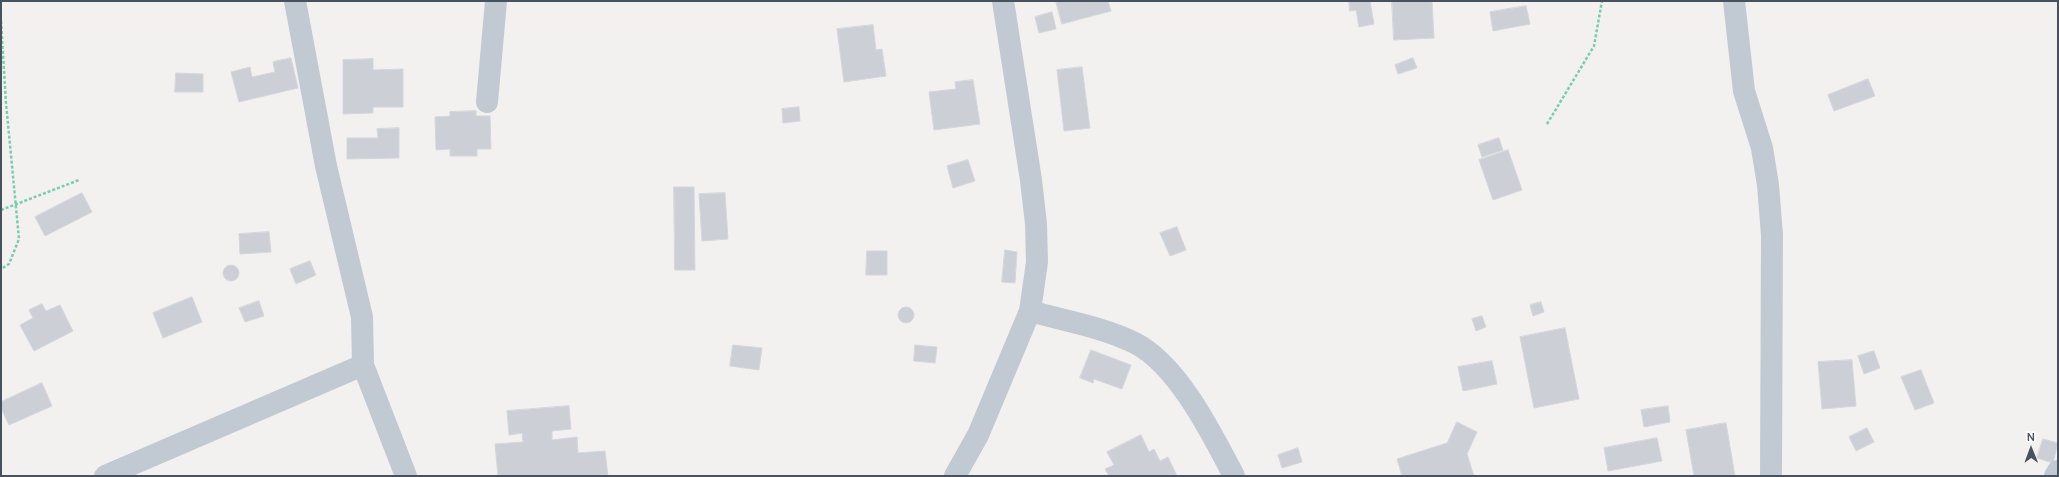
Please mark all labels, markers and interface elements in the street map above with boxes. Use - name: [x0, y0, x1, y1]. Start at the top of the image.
- north arrow: [2011, 429, 2051, 469]
- text: N: [2027, 429, 2035, 444]

